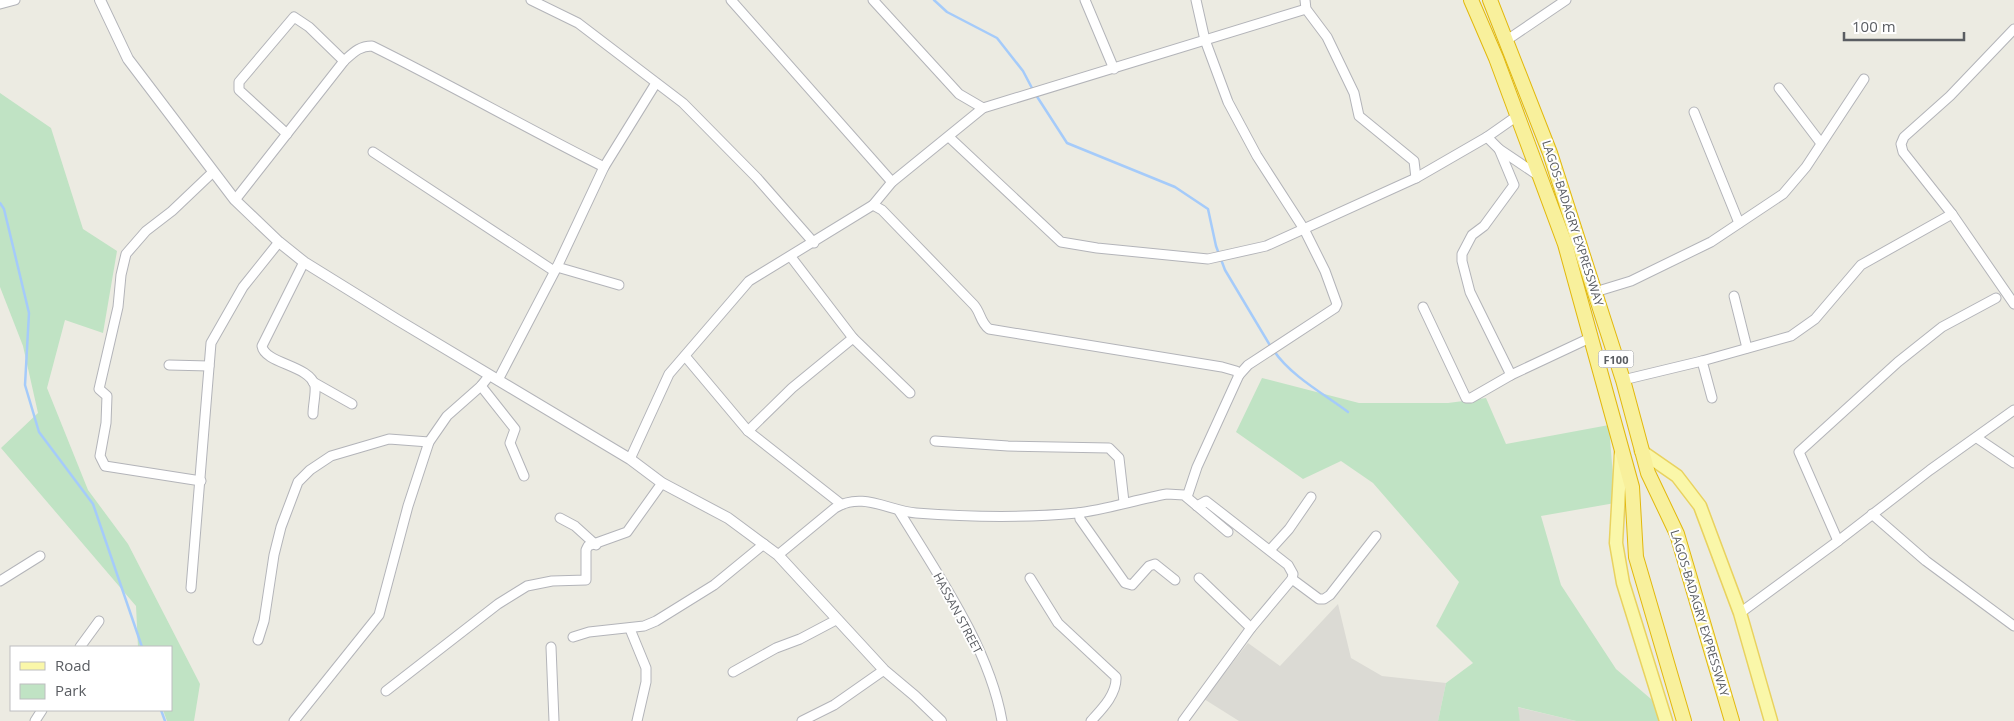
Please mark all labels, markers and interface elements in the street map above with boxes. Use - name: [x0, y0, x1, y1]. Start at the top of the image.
- scale bar: [1844, 10, 1964, 42]
- text: 100 m: [1852, 16, 1896, 36]
- street label: LAGOS-BADAGRY EXPRESSWAY: [1538, 138, 1608, 308]
- road number: F100: [1598, 350, 1634, 368]
- street label: LAGOS-BADAGRY EXPRESSWAY: [1667, 528, 1734, 699]
- street label: HASSAN STREET: [929, 569, 987, 657]
- legend: [10, 646, 172, 711]
- text: Road: [55, 655, 91, 675]
- text: Park: [55, 680, 86, 700]

